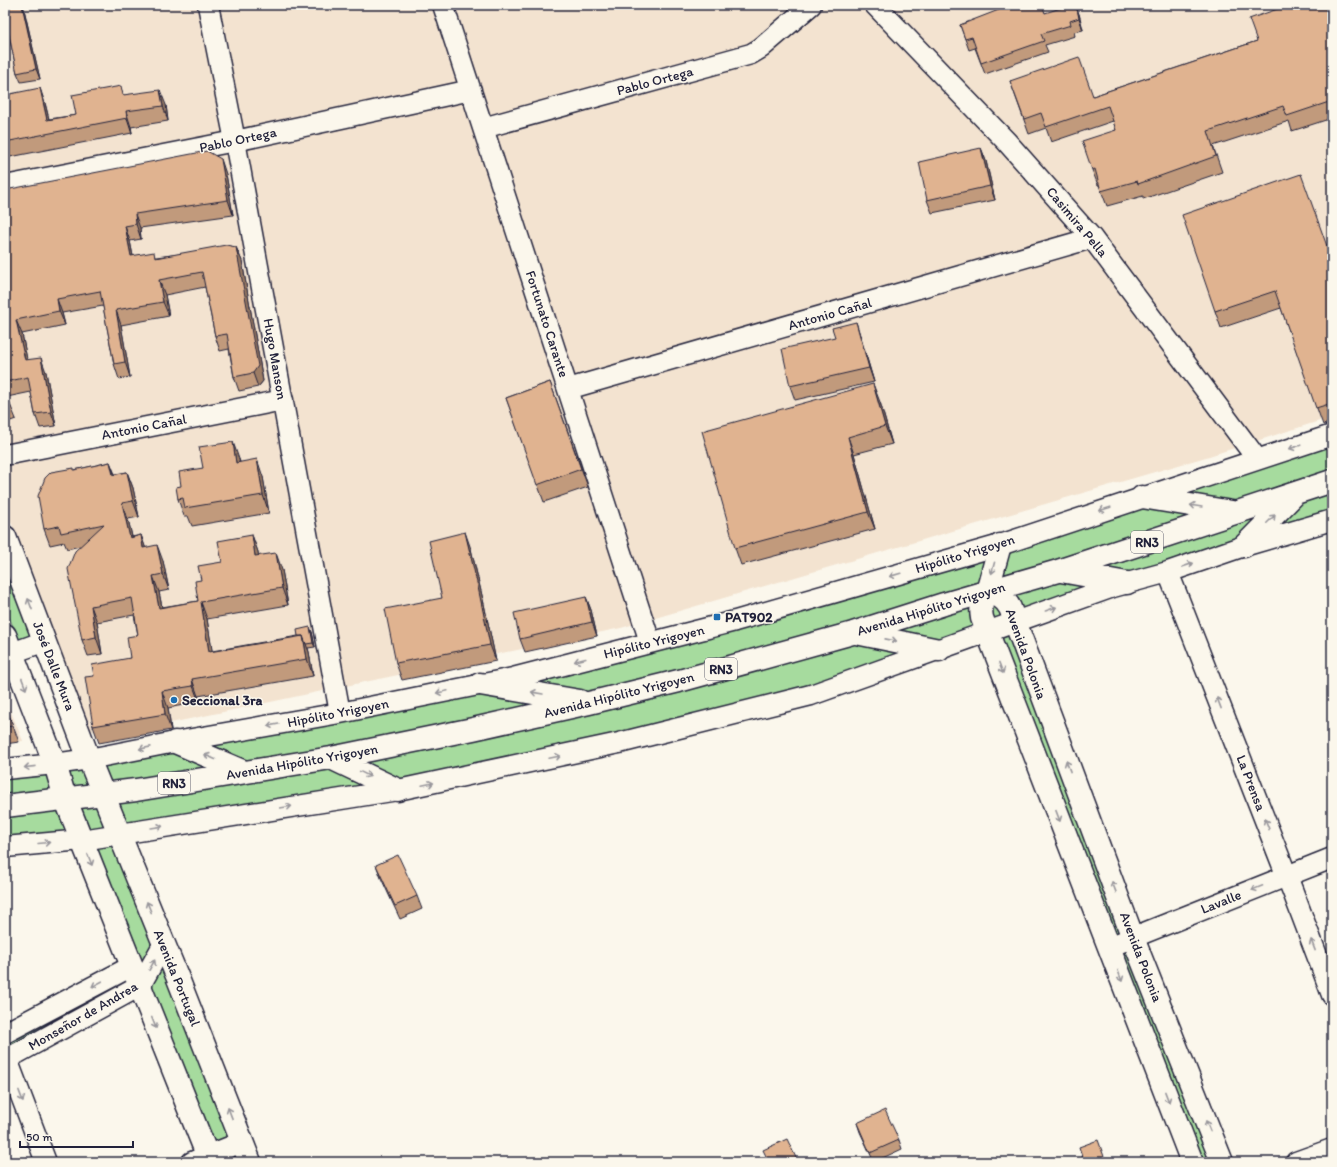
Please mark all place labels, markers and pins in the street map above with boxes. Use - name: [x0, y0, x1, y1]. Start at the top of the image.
- place label: PAT902: [725, 609, 773, 626]
- marker: PAT902: [712, 612, 722, 622]
- place label: Seccional 3ra: [182, 692, 262, 709]
- marker: Seccional 3ra: [169, 695, 179, 705]

